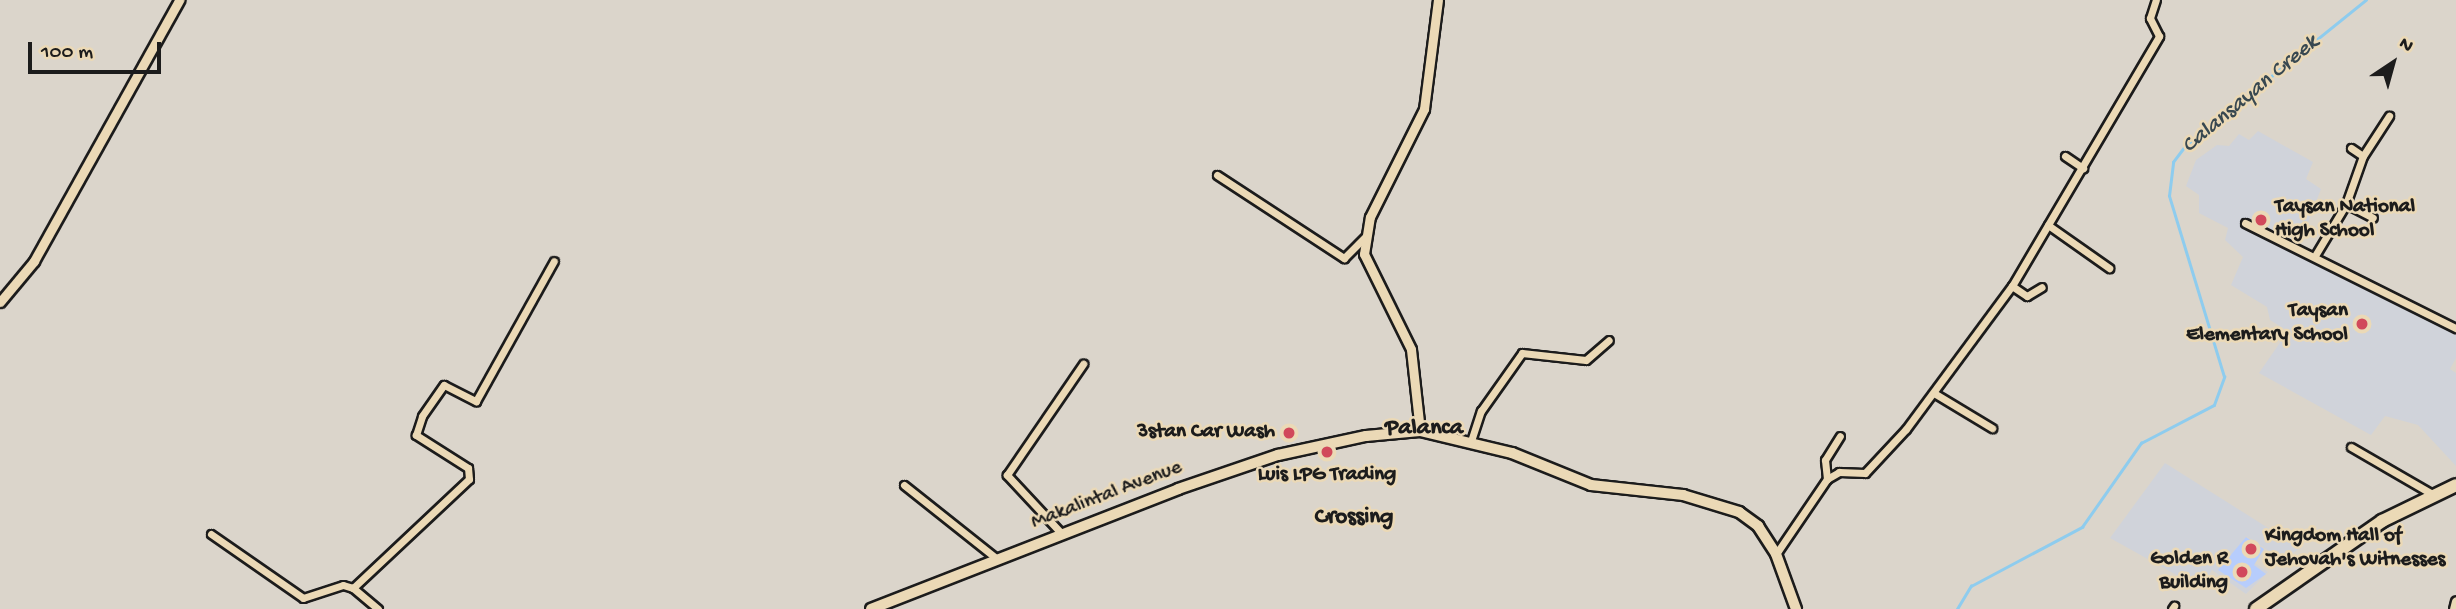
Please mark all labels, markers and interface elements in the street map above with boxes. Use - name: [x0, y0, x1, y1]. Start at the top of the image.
- scale bar: [32, 28, 164, 72]
- north arrow: [2358, 28, 2428, 98]
- water label: Calansayan Creek: [2177, 30, 2325, 160]
- text: N: [2394, 33, 2417, 59]
- text: 100 m: [41, 41, 93, 66]
- place label: Taysan National High School: [2275, 195, 2415, 245]
- marker: Taysan National High School: [2253, 212, 2269, 228]
- place label: Taysan Elementary School: [2186, 299, 2348, 349]
- marker: Taysan Elementary School: [2354, 316, 2370, 332]
- district label: Palanca: [1385, 415, 1463, 443]
- place label: 3stan Car Wash: [1137, 420, 1275, 446]
- marker: 3stan Car Wash: [1281, 425, 1297, 441]
- marker: Luis LPG Trading: [1319, 444, 1335, 460]
- street label: Makalintal Avenue: [1028, 456, 1186, 536]
- place label: Luis LPG Trading: [1258, 463, 1396, 489]
- district label: Crossing: [1315, 504, 1393, 532]
- place label: Kingdom Hall of Jehovah's Witnesses: [2265, 524, 2445, 574]
- marker: Kingdom Hall of Jehovah's Witnesses: [2243, 541, 2259, 557]
- place label: Golden R Building: [2150, 547, 2228, 597]
- marker: Golden R Building: [2234, 564, 2250, 580]

